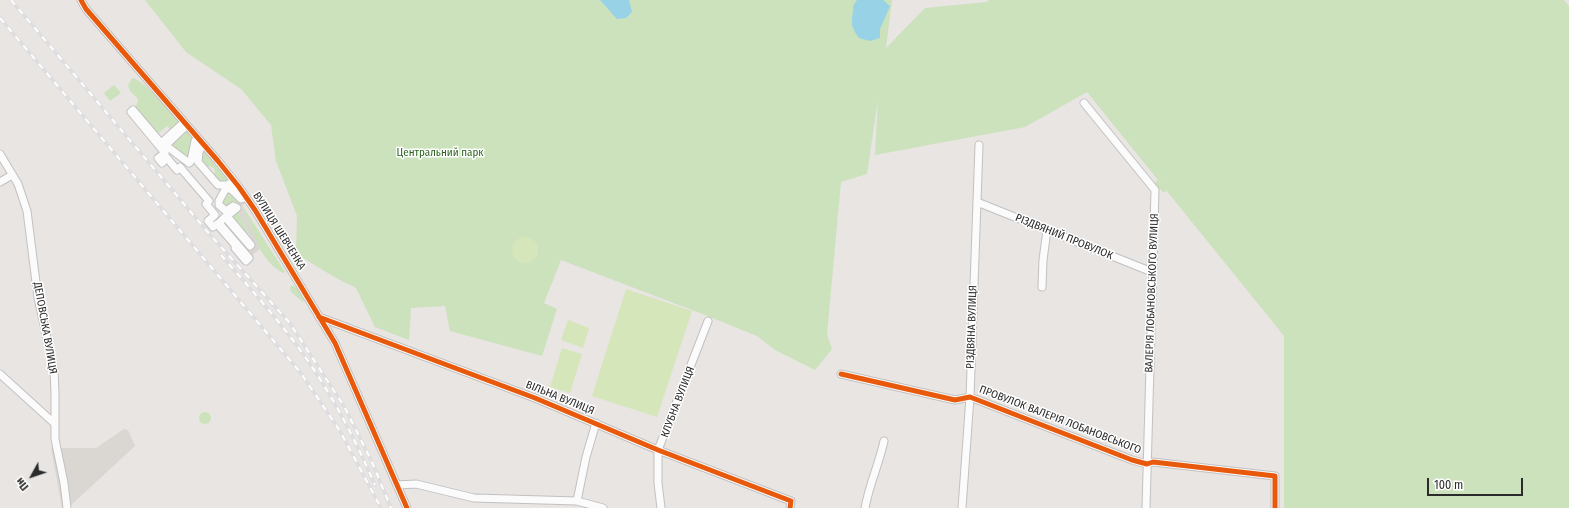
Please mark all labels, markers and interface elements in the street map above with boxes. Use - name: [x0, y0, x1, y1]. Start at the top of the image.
- park label: Центральний парк: [397, 146, 483, 160]
- street label: ВУЛИЦЯ ШЕВЧЕНКА: [250, 190, 308, 272]
- street label: РІЗДВЯНИЙ ПРОВУЛОК: [1013, 211, 1115, 263]
- street label: ВАЛЕРІЯ ЛОБАНОВСЬКОГО ВУЛИЦЯ: [1143, 213, 1161, 373]
- street label: ДЕПОВСЬКА ВУЛИЦЯ: [30, 281, 60, 375]
- street label: РІЗДВЯНА ВУЛИЦЯ: [964, 285, 980, 369]
- street label: КЛУБНА ВУЛИЦЯ: [658, 365, 698, 439]
- street label: ВІЛЬНА ВУЛИЦЯ: [524, 378, 596, 418]
- street label: ПРОВУЛОК ВАЛЕРІЯ ЛОБАНОВСЬКОГО: [977, 383, 1143, 457]
- north arrow: [12, 456, 52, 496]
- scale bar: [1429, 470, 1525, 496]
- text: Пн: [13, 475, 31, 493]
- text: 100 m: [1434, 478, 1463, 492]

